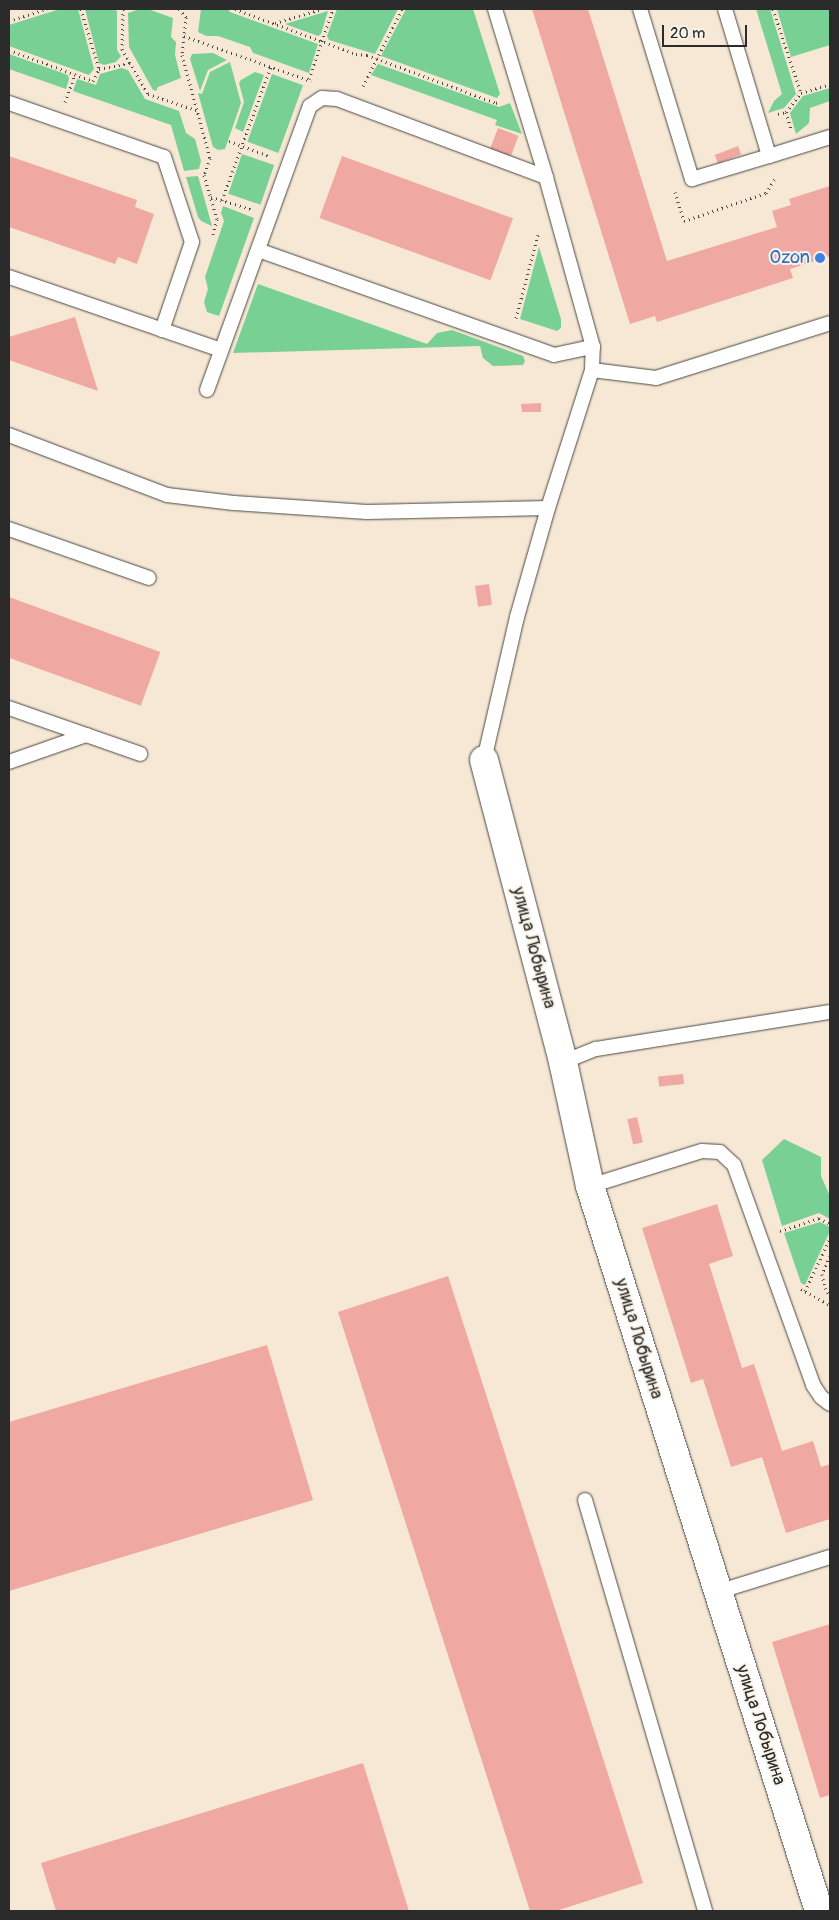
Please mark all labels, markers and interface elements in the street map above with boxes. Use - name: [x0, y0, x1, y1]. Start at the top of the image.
- scale bar: [664, 15, 749, 47]
- text: 20 m: [670, 24, 705, 43]
- place label: Ozon: [770, 247, 810, 269]
- marker: Ozon: [814, 252, 826, 264]
- street label: улица Лобырина: [506, 885, 560, 1011]
- street label: улица Лобырина: [609, 1276, 667, 1402]
- street label: улица Лобырина: [730, 1662, 790, 1788]

